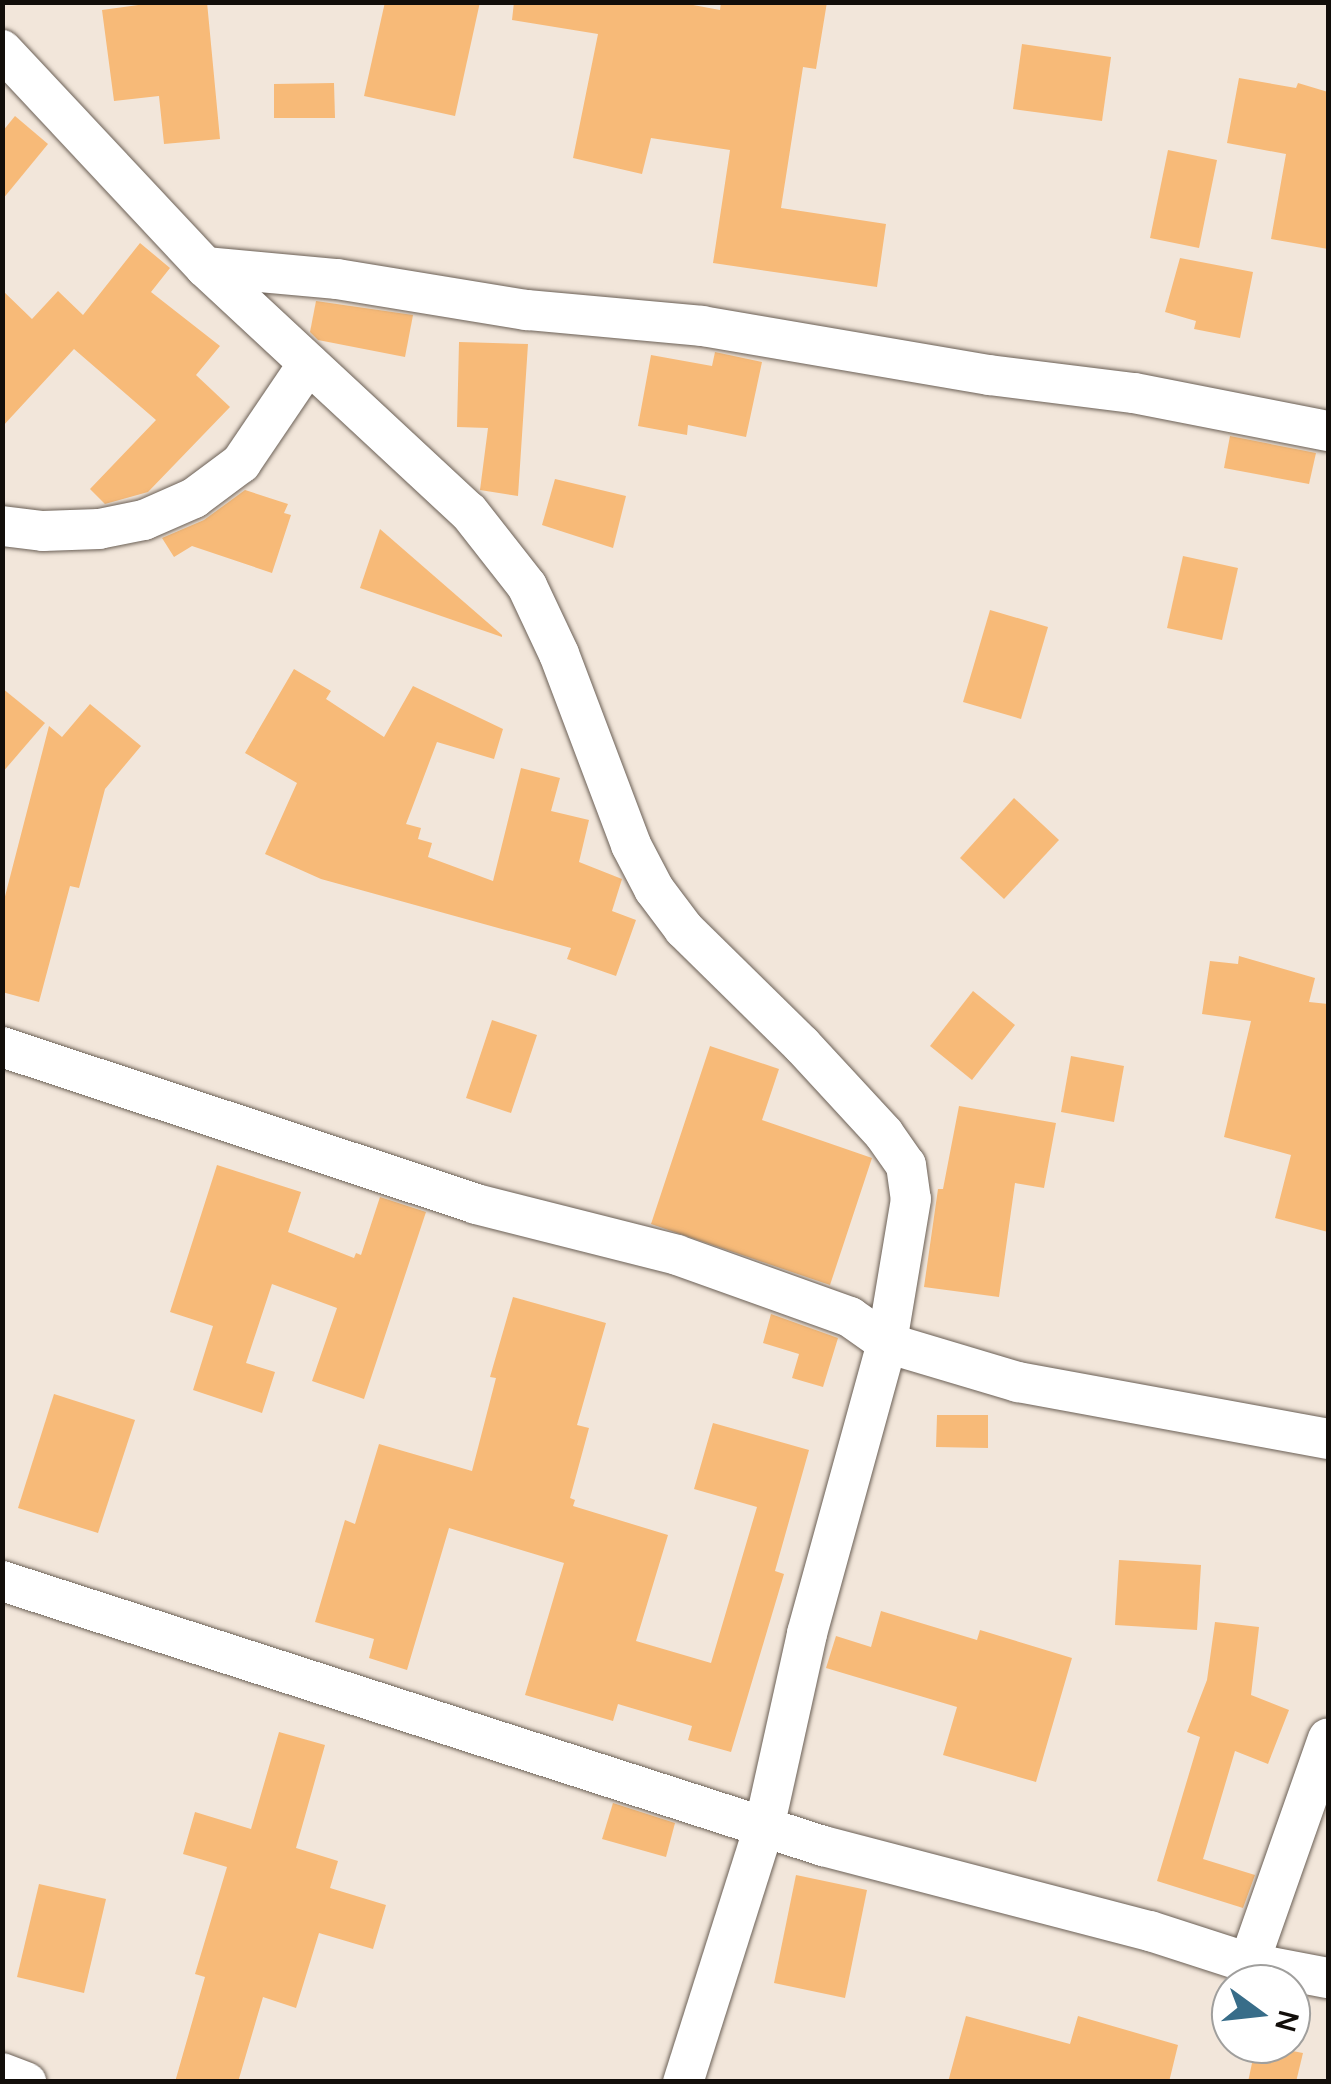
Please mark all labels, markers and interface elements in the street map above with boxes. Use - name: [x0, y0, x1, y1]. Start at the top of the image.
- north arrow: [1211, 1964, 1311, 2064]
- text: N: [1267, 2007, 1309, 2036]

